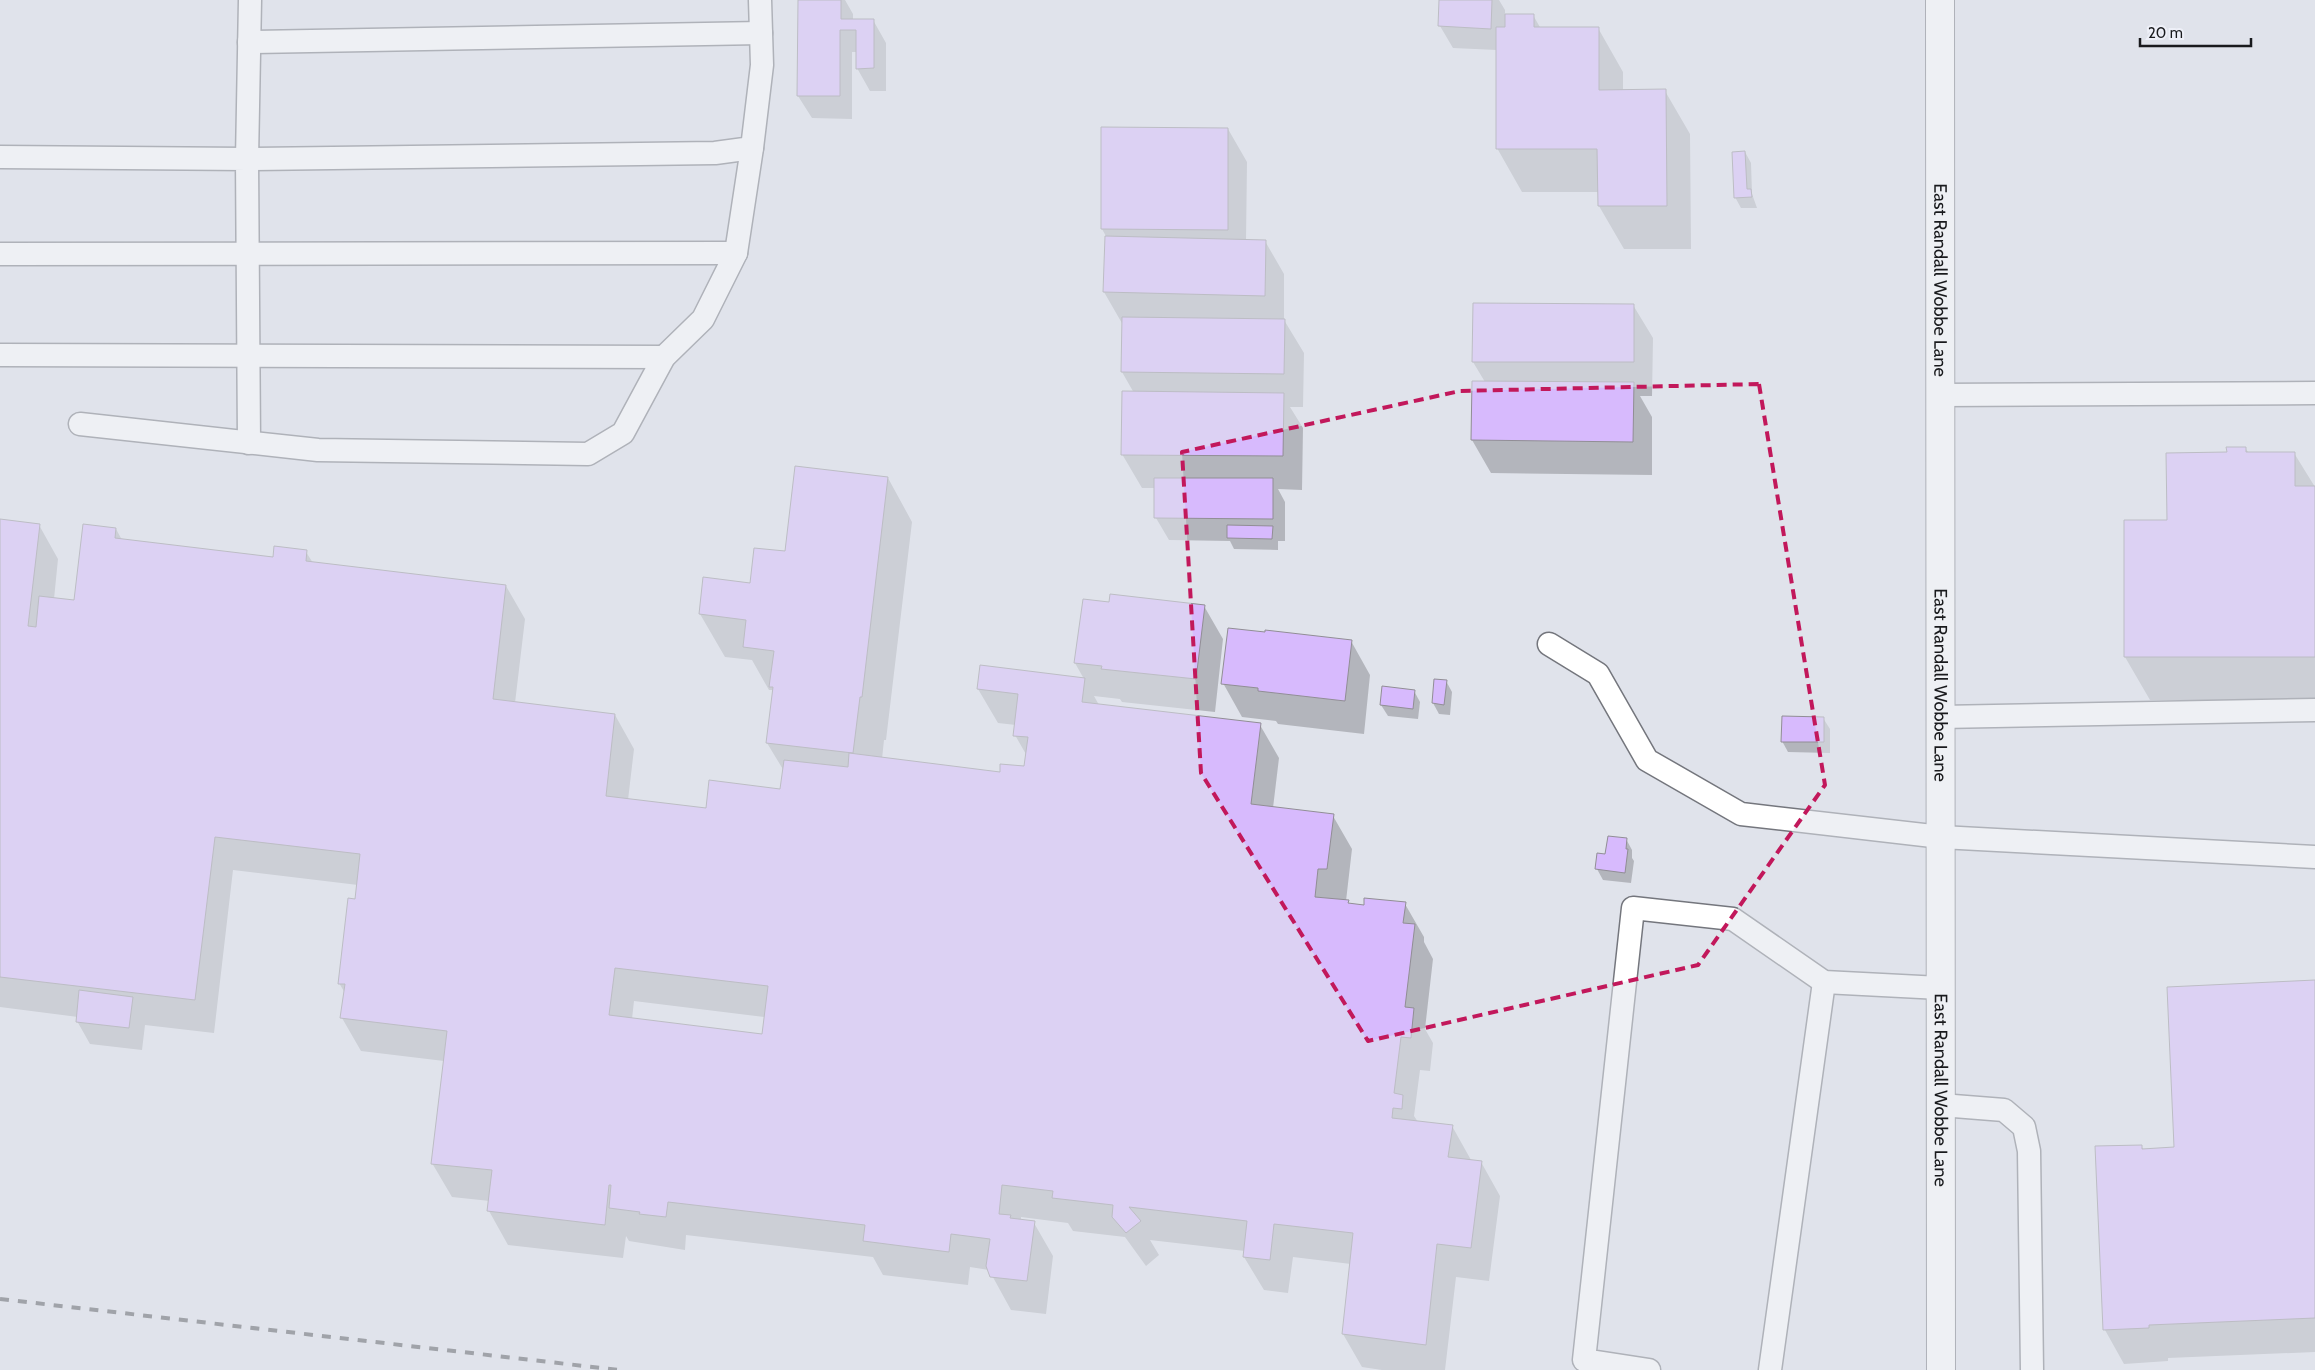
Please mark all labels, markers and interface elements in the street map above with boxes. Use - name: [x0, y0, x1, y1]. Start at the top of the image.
- scale bar: [2140, 15, 2251, 47]
- text: 20 m: [2148, 24, 2183, 42]
- street label: East Randall Wobbe Lane: [1929, 183, 1951, 377]
- street label: East Randall Wobbe Lane: [1929, 588, 1952, 782]
- street label: East Randall Wobbe Lane: [1930, 993, 1952, 1187]

